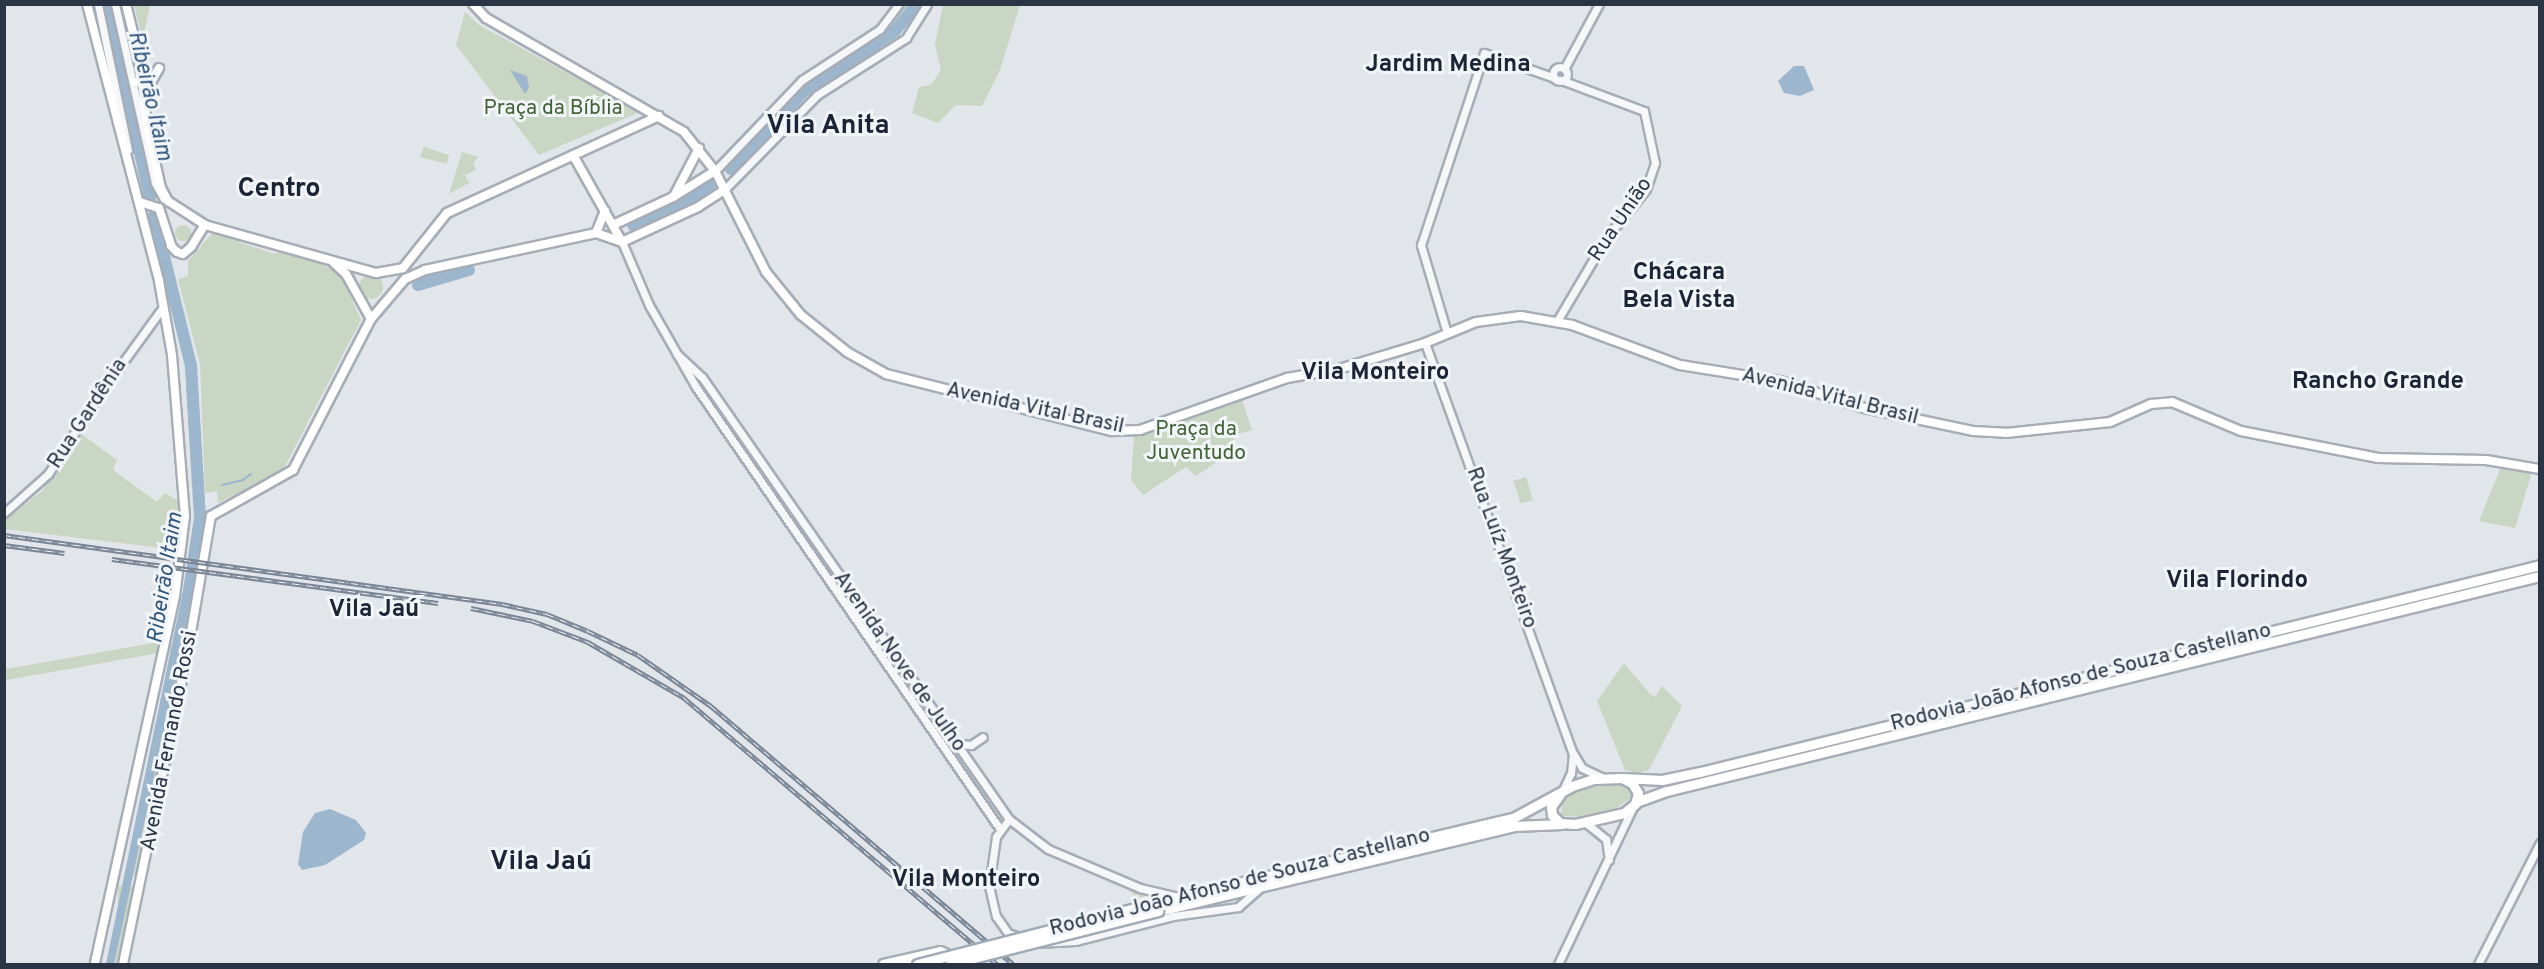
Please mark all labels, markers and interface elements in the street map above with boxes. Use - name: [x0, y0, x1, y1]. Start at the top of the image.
- water label: Ribeirão Itaim: [121, 29, 177, 163]
- district label: Jardim Medina: [1365, 52, 1531, 80]
- park label: Praça da Bíblia: [483, 96, 623, 122]
- district label: Vila Anita: [766, 111, 890, 143]
- street label: Rua União: [1584, 173, 1658, 267]
- district label: Centro: [237, 174, 321, 206]
- district label: Chácara Bela Vista: [1622, 260, 1736, 316]
- street label: Rua Gardênia: [43, 354, 133, 474]
- district label: Vila Monteiro: [1301, 360, 1449, 388]
- street label: Avenida Vital Brasil: [1739, 363, 1921, 431]
- district label: Rancho Grande: [2292, 369, 2464, 397]
- street label: Avenida Vital Brasil: [943, 378, 1127, 440]
- park label: Praça da Juventudo: [1146, 417, 1246, 467]
- street label: Rua Luíz Monteiro: [1460, 464, 1542, 632]
- water label: Ribeirão Itaim: [143, 511, 189, 645]
- street label: Avenida Nove de Julho: [827, 567, 971, 757]
- district label: Vila Florindo: [2166, 568, 2308, 596]
- district label: Vila Jaú: [329, 597, 419, 625]
- street label: Rodovia João Afonso de Souza Castellano: [1888, 618, 2274, 738]
- street label: Avenida Fernando Rossi: [136, 629, 204, 853]
- street label: Rodovia João Afonso de Souza Castellano: [1047, 823, 1433, 943]
- district label: Vila Jaú: [490, 847, 592, 879]
- district label: Vila Monteiro: [892, 867, 1040, 895]

